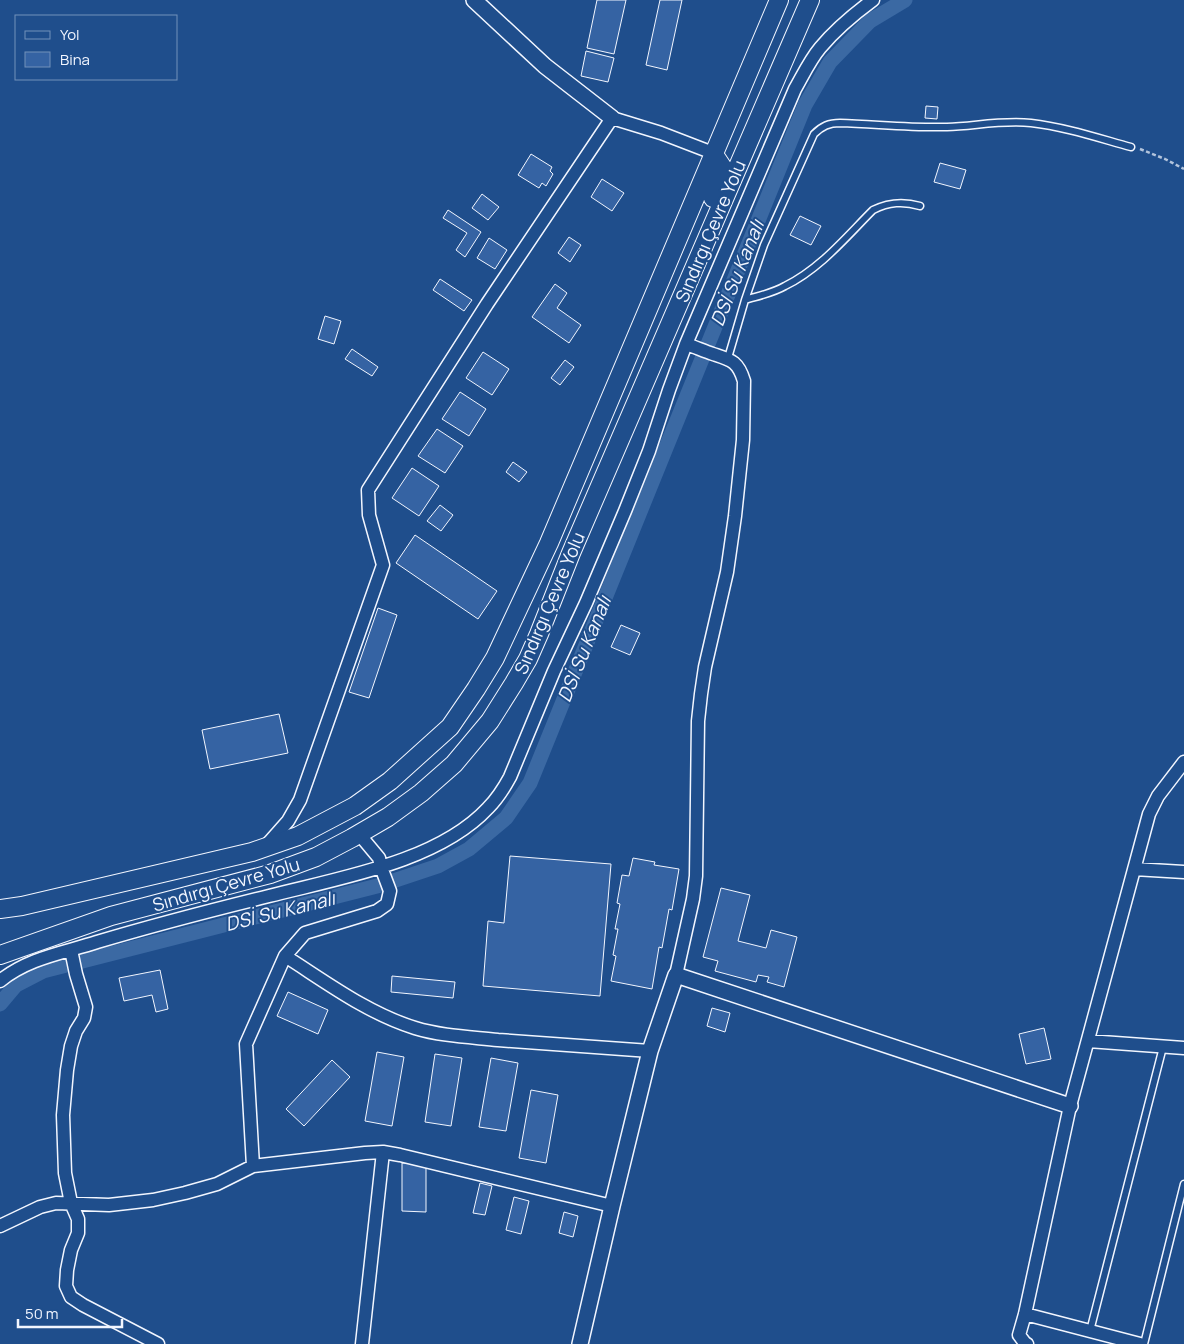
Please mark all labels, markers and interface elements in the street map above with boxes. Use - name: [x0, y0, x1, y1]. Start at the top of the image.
- legend: [15, 15, 178, 80]
- text: Yol: [60, 24, 80, 45]
- text: Bina: [60, 49, 90, 70]
- street label: Sındırgı Çevre Yolu: [669, 156, 751, 306]
- water label: DSİ Su Kanalı: [704, 215, 771, 330]
- street label: Sındırgı Çevre Yolu: [508, 528, 590, 678]
- water label: DSİ Su Kanalı: [551, 591, 618, 706]
- street label: Sındırgı Çevre Yolu: [150, 851, 302, 917]
- water label: DSİ Su Kanalı: [222, 884, 339, 937]
- scale bar: [18, 1296, 121, 1328]
- text: 50 m: [25, 1303, 59, 1324]

